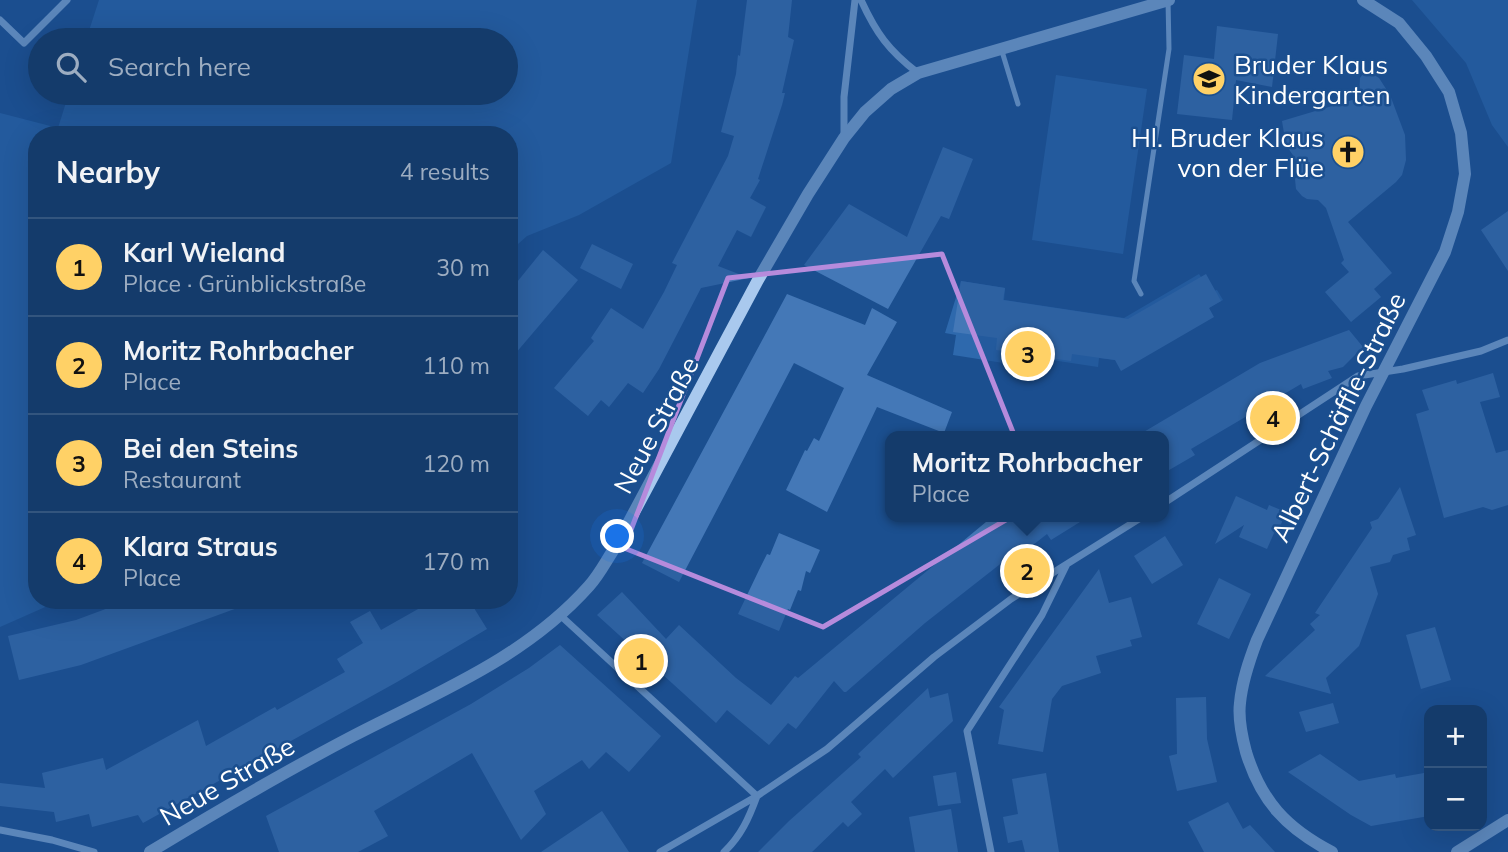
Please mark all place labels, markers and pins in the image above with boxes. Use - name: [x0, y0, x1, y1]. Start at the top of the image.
- place label: Bruder Klaus Kindergarten: [1234, 48, 1391, 111]
- school or university icon: Bruder Klaus Kindergarten: [1190, 60, 1228, 98]
- place label: Hl. Bruder Klaus von der Flüe: [1131, 121, 1324, 184]
- church icon: Hl. Bruder Klaus von der Flüe: [1329, 133, 1367, 171]
- pin: 3: [1005, 328, 1051, 380]
- pin: 4: [1250, 392, 1296, 444]
- pin: 2: [1004, 545, 1050, 597]
- pin: 1: [618, 635, 664, 687]

